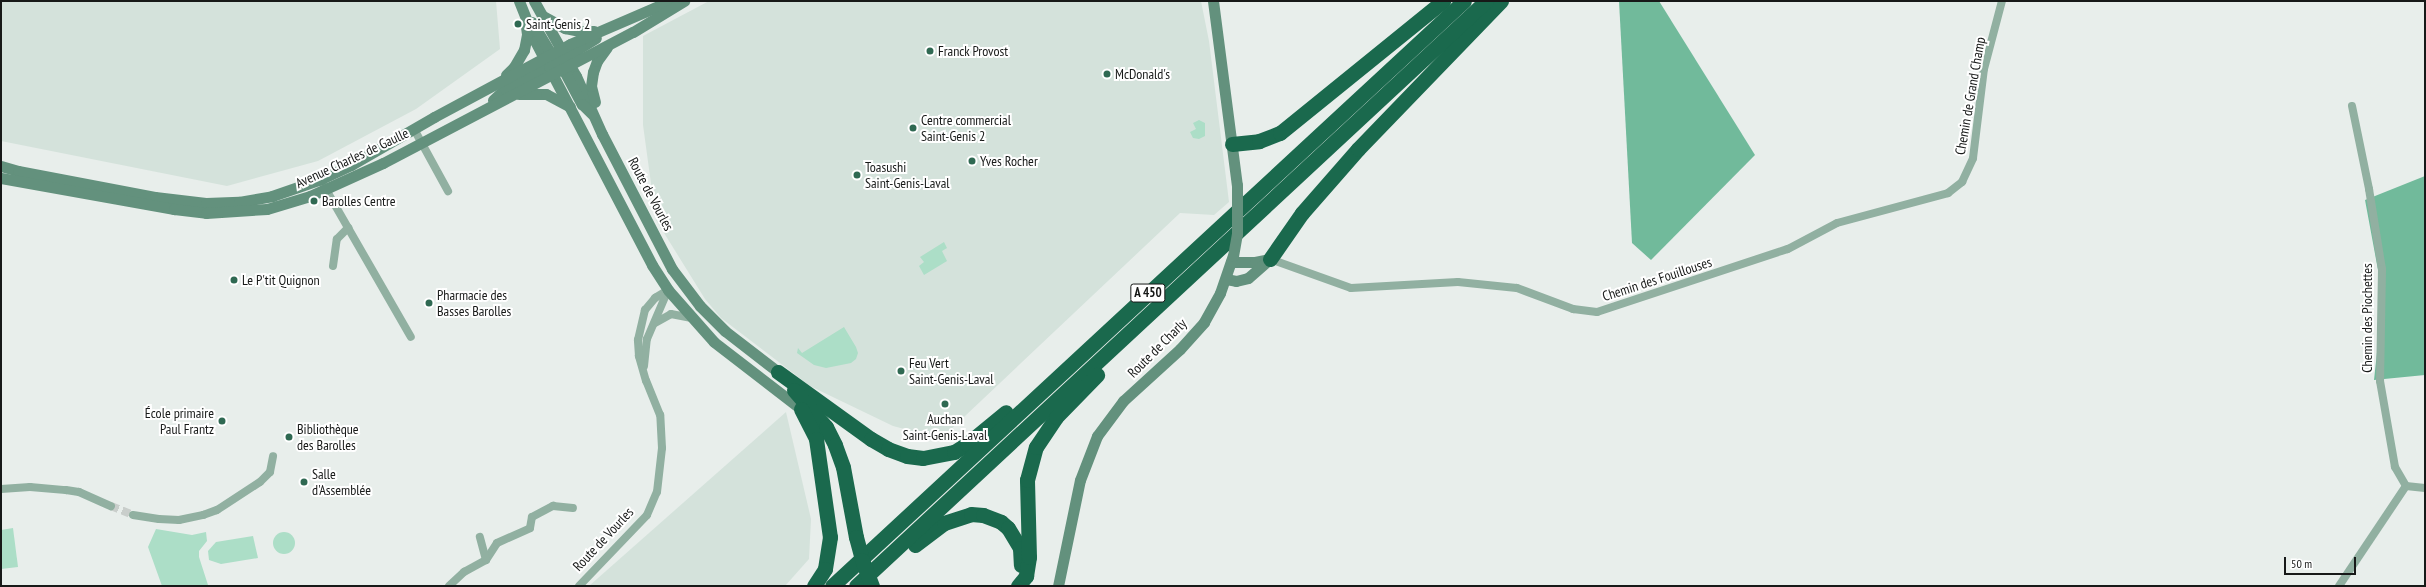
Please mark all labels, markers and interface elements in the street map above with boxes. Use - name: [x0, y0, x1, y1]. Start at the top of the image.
- place label: Saint-Genis 2: [526, 16, 590, 32]
- marker: Saint-Genis 2: [513, 19, 523, 29]
- street label: Chemin de Grand Champ: [1951, 36, 1989, 156]
- place label: Franck Provost: [938, 43, 1008, 59]
- marker: Franck Provost: [925, 46, 935, 56]
- place label: McDonald's: [1115, 66, 1170, 82]
- marker: McDonald's: [1102, 69, 1112, 79]
- place label: Centre commercial Saint-Genis 2: [921, 112, 1011, 144]
- marker: Centre commercial Saint-Genis 2: [908, 123, 918, 133]
- street label: Avenue Charles de Gaulle: [293, 124, 411, 192]
- place label: Yves Rocher: [980, 153, 1038, 169]
- street label: Route de Vourles: [625, 154, 677, 234]
- marker: Yves Rocher: [967, 156, 977, 166]
- place label: Toasushi Saint-Genis-Laval: [865, 159, 950, 192]
- marker: Toasushi Saint-Genis-Laval: [852, 170, 862, 180]
- place label: Barolles Centre: [322, 193, 395, 209]
- marker: Barolles Centre: [309, 196, 319, 206]
- street label: Chemin des Fouillouses: [1600, 253, 1714, 305]
- street label: Chemin des Piochettes: [2359, 263, 2375, 373]
- place label: Le P'tit Quignon: [242, 272, 320, 288]
- marker: Le P'tit Quignon: [229, 275, 239, 285]
- road number: A 450: [1130, 282, 1166, 304]
- place label: Pharmacie des Basses Barolles: [437, 287, 511, 320]
- marker: Pharmacie des Basses Barolles: [424, 298, 434, 308]
- street label: Route de Charly: [1124, 315, 1190, 381]
- place label: Feu Vert Saint-Genis-Laval: [909, 355, 994, 388]
- marker: Feu Vert Saint-Genis-Laval: [896, 366, 906, 376]
- marker: Auchan Saint-Genis-Laval: [940, 399, 950, 409]
- place label: École primaire Paul Frantz: [145, 405, 214, 438]
- place label: Auchan Saint-Genis-Laval: [903, 411, 987, 444]
- marker: École primaire Paul Frantz: [217, 416, 227, 426]
- place label: Bibliothèque des Barolles: [297, 421, 359, 454]
- marker: Bibliothèque des Barolles: [284, 432, 294, 442]
- place label: Salle d'Assemblée: [312, 466, 371, 498]
- marker: Salle d'Assemblée: [299, 477, 309, 487]
- street label: Route de Vourles: [569, 504, 637, 574]
- scale bar: [2286, 549, 2358, 575]
- text: 50 m: [2291, 556, 2312, 571]

